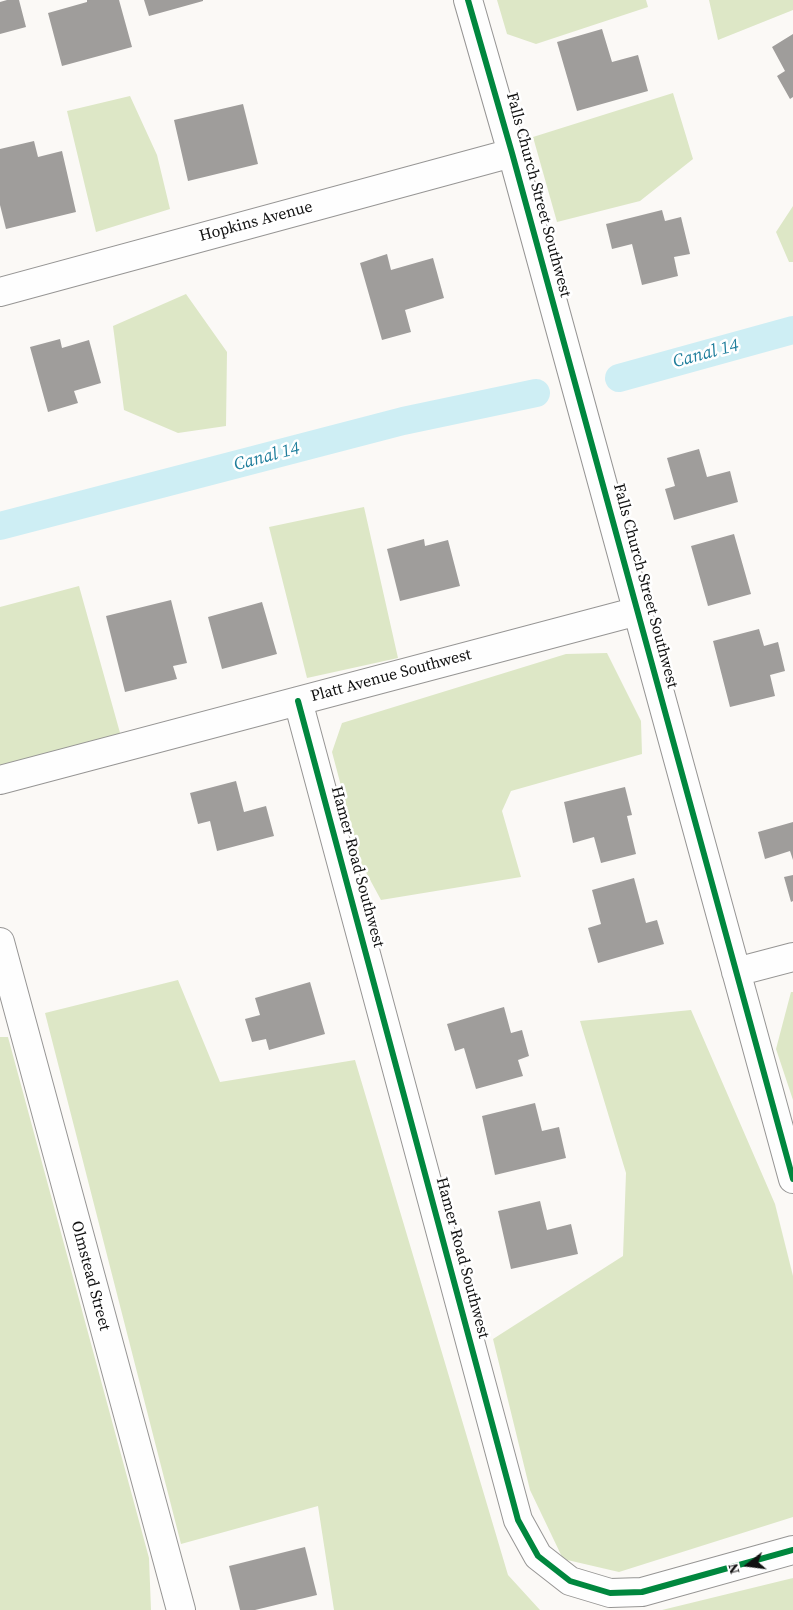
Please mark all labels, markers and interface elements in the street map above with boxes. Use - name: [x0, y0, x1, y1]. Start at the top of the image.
- street label: Falls Church Street Southwest: [501, 90, 575, 300]
- street label: Hopkins Avenue: [197, 198, 315, 246]
- water label: Canal 14: [671, 335, 741, 373]
- water label: Canal 14: [232, 438, 302, 476]
- street label: Falls Church Street Southwest: [608, 481, 682, 691]
- street label: Platt Avenue Southwest: [309, 645, 473, 707]
- street label: Hamer Road Southwest: [326, 784, 388, 950]
- street label: Hamer Road Southwest: [431, 1175, 493, 1341]
- street label: Olmstead Street: [66, 1219, 114, 1333]
- north arrow: [723, 1540, 773, 1590]
- text: N: [723, 1561, 744, 1576]

